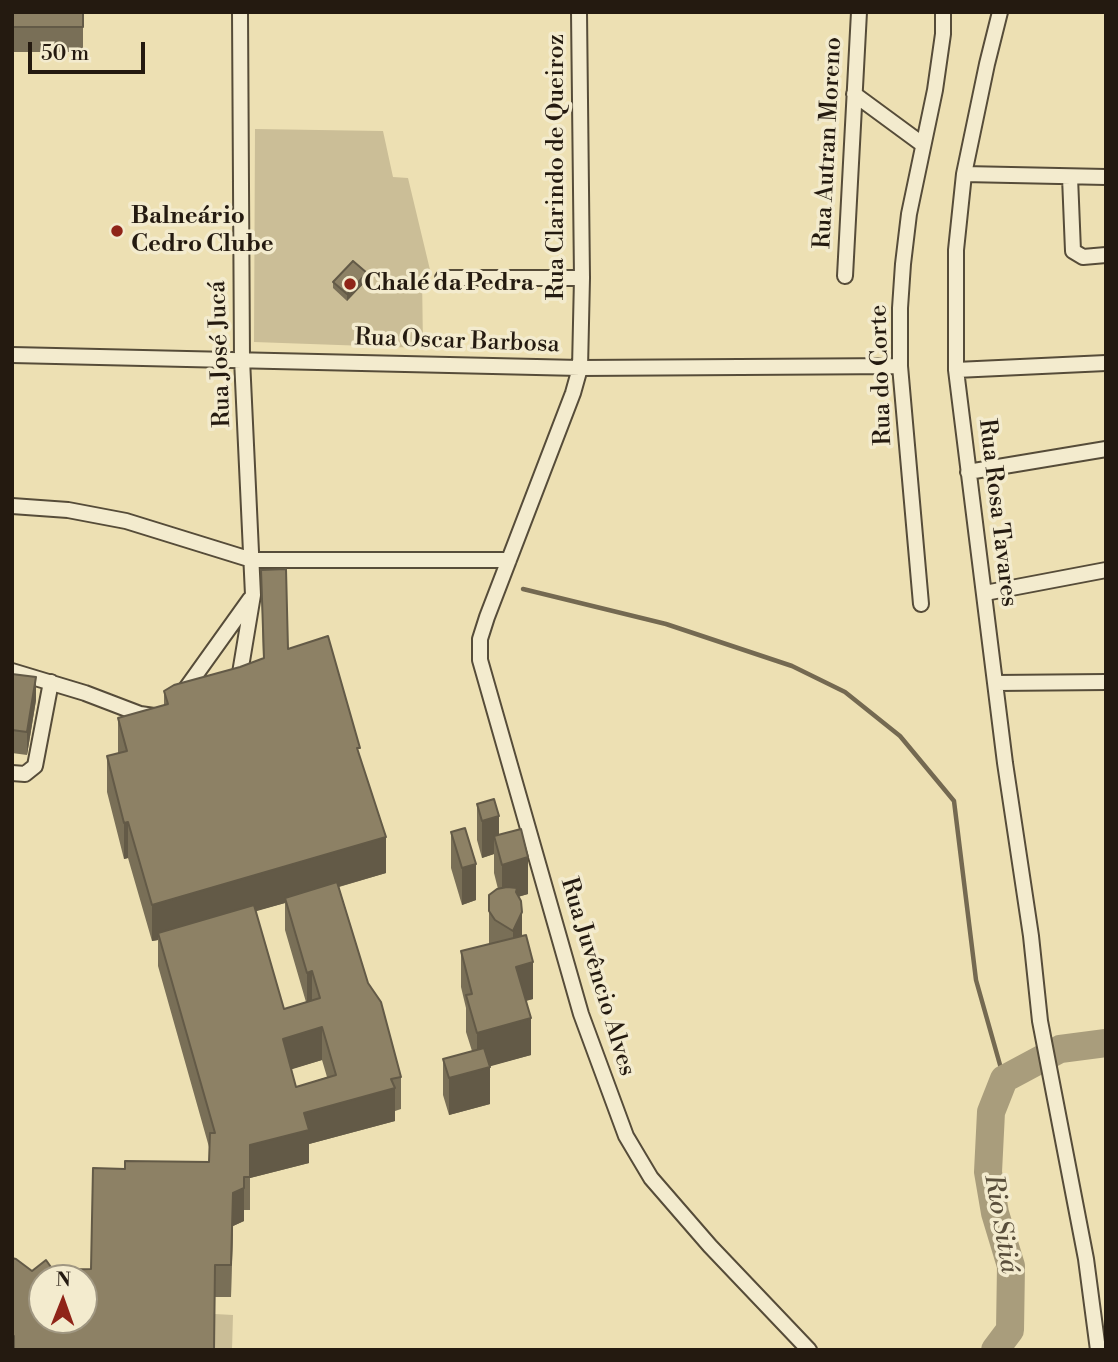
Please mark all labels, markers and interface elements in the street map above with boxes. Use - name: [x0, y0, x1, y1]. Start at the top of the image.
- scale bar: [32, 28, 149, 72]
- street label: Rua Clarindo de Queiroz: [543, 34, 571, 300]
- street label: Rua Autran Moreno: [809, 36, 849, 250]
- text: 50 m: [41, 41, 89, 67]
- place label: Balneário Cedro Clube: [131, 203, 274, 259]
- marker: Balneário Cedro Clube: [109, 223, 125, 239]
- place label: Chalé da Pedra: [364, 270, 534, 298]
- marker: Chalé da Pedra: [342, 276, 358, 292]
- street label: Rua José Jucá: [204, 280, 238, 428]
- street label: Rua do Corte: [865, 304, 899, 446]
- street label: Rua Oscar Barbosa: [354, 324, 560, 360]
- street label: Rua Rosa Tavares: [971, 417, 1023, 609]
- street label: Rua Juvêncio Alves: [553, 874, 641, 1080]
- water label: Rio Sitiá: [976, 1172, 1024, 1276]
- north arrow: [28, 1264, 98, 1334]
- text: N: [56, 1268, 71, 1292]

